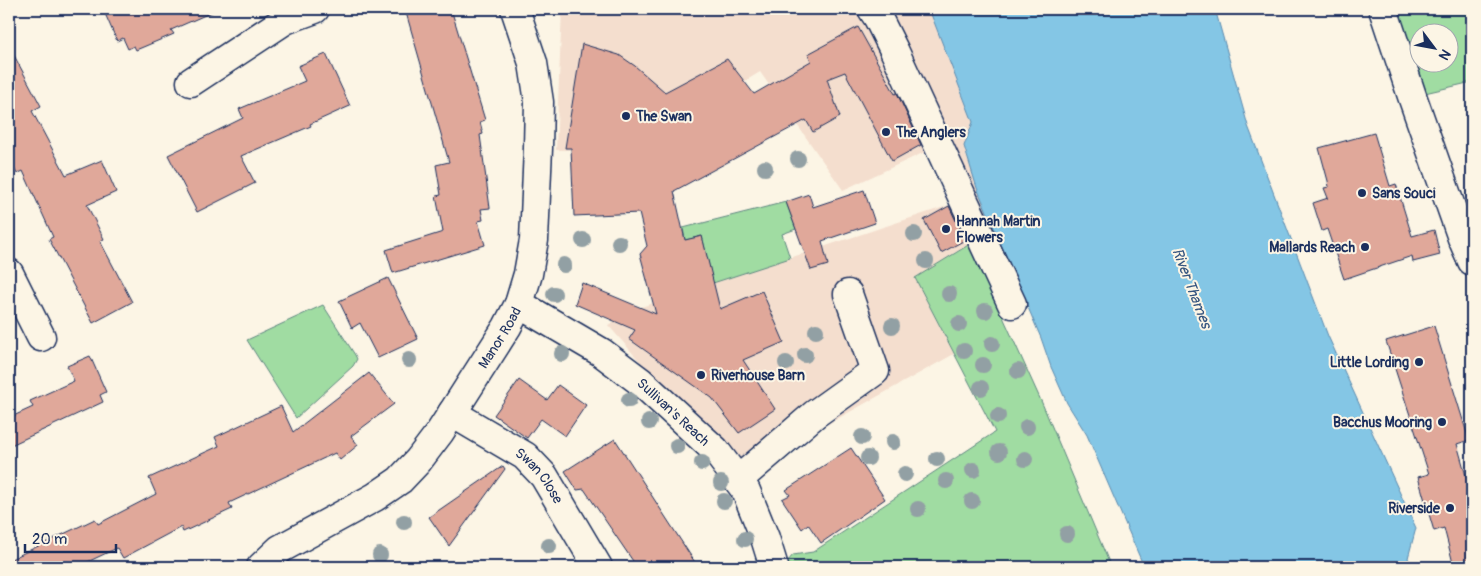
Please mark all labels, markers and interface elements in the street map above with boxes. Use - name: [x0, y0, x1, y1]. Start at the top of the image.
- north arrow: [1408, 22, 1458, 72]
- text: N: [1435, 46, 1454, 63]
- place label: The Swan: [635, 108, 692, 125]
- marker: The Swan: [620, 110, 632, 122]
- place label: The Anglers: [895, 124, 967, 141]
- marker: The Anglers: [880, 126, 892, 138]
- place label: Sans Souci: [1372, 185, 1436, 202]
- marker: Sans Souci: [1356, 187, 1368, 199]
- place label: Hannah Martin Flowers: [956, 213, 1040, 246]
- marker: Hannah Martin Flowers: [940, 223, 952, 235]
- place label: Mallards Reach: [1269, 239, 1355, 256]
- marker: Mallards Reach: [1359, 241, 1371, 253]
- water label: River Thames: [1168, 245, 1216, 333]
- street label: Manor Road: [475, 304, 525, 372]
- place label: Little Lording: [1330, 354, 1409, 371]
- marker: Little Lording: [1413, 356, 1425, 368]
- place label: Riverhouse Barn: [711, 367, 805, 384]
- marker: Riverhouse Barn: [695, 369, 707, 381]
- street label: Sullivan's Reach: [633, 375, 713, 450]
- place label: Bacchus Mooring: [1333, 414, 1432, 431]
- marker: Bacchus Mooring: [1436, 416, 1448, 428]
- street label: Swan Close: [512, 444, 566, 507]
- place label: Riverside: [1388, 500, 1441, 517]
- marker: Riverside: [1444, 502, 1456, 514]
- scale bar: [25, 521, 116, 553]
- text: 20 m: [32, 530, 67, 549]

